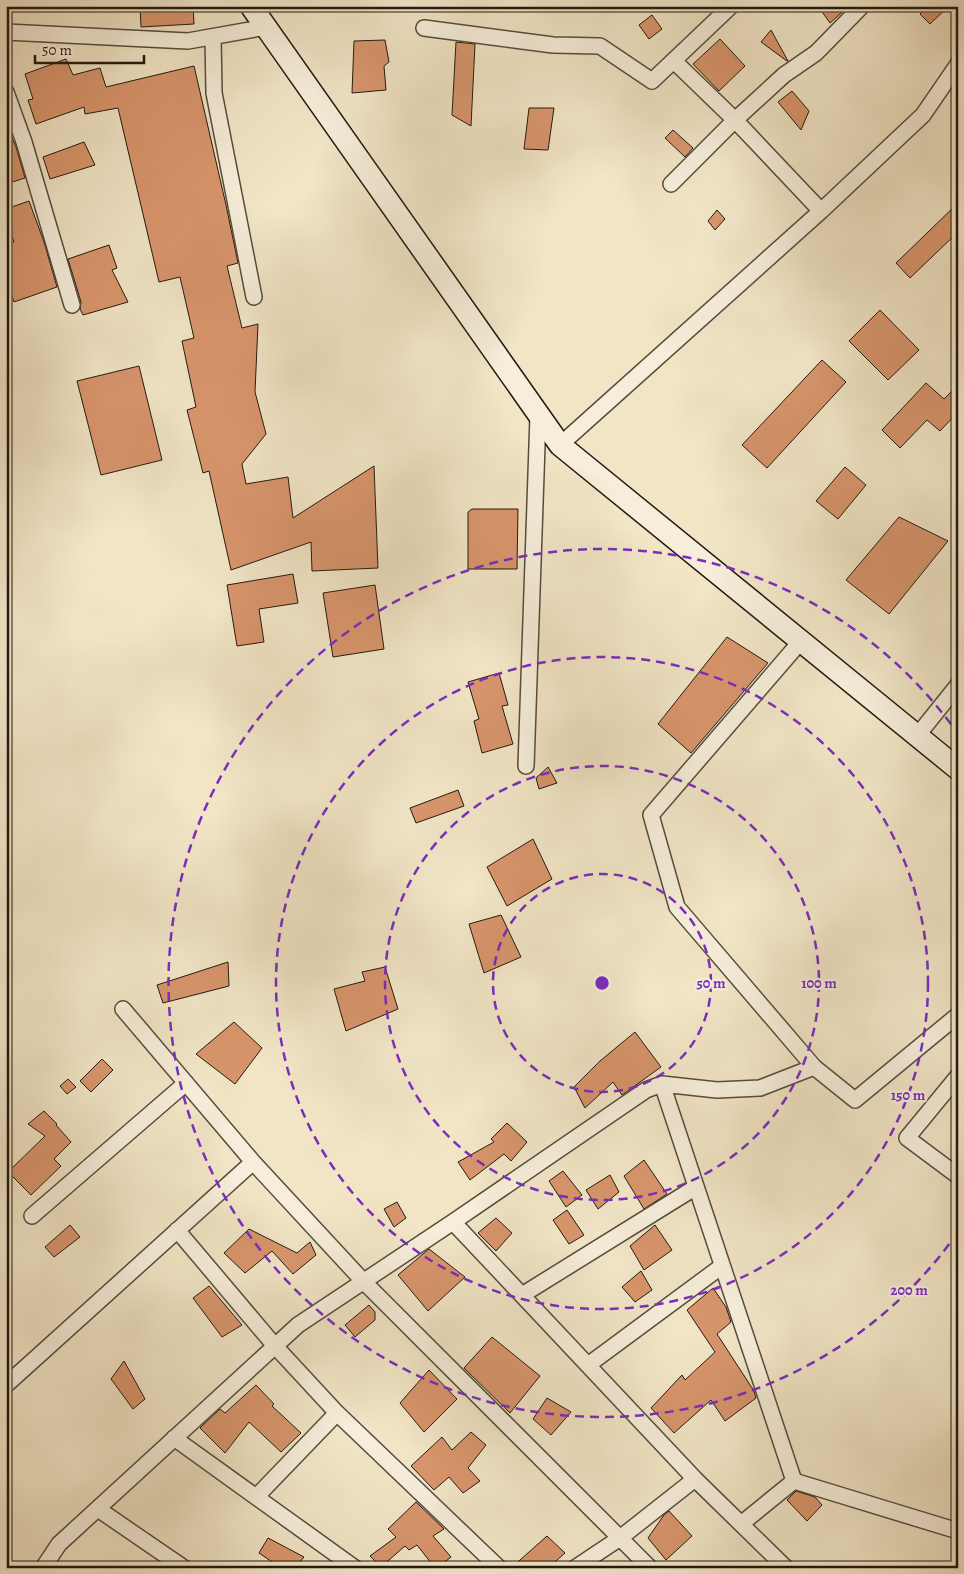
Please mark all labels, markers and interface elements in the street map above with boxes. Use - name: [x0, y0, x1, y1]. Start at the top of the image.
- scale bar: [35, 32, 144, 64]
- text: 50 m: [42, 40, 72, 60]
- text: 50 m: [696, 973, 726, 993]
- text: 100 m: [801, 973, 837, 993]
- centre of rings: [593, 974, 611, 992]
- text: 150 m: [891, 1085, 926, 1105]
- text: 200 m: [890, 1280, 928, 1300]

